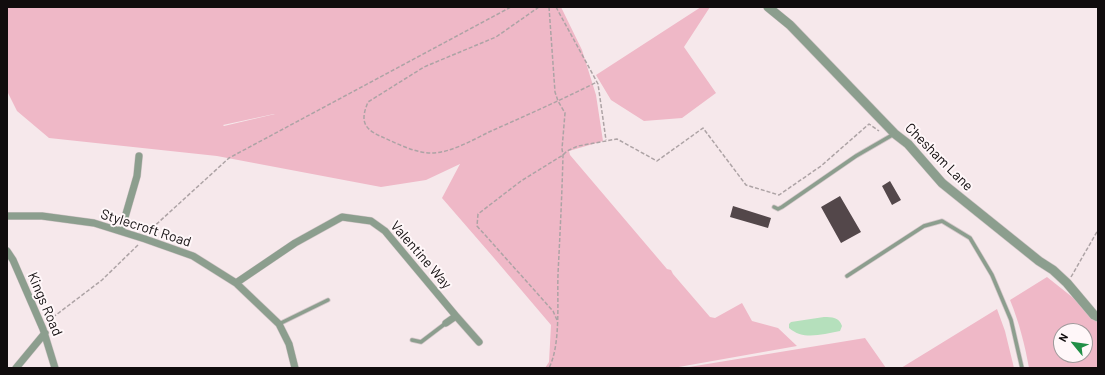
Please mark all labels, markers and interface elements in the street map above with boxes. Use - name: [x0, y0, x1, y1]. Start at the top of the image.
- street label: Chesham Lane: [902, 120, 976, 194]
- street label: Stylecroft Road: [99, 205, 193, 251]
- street label: Valentine Way: [387, 218, 455, 292]
- street label: Kings Road: [24, 270, 66, 338]
- north arrow: [1053, 323, 1093, 363]
- text: N: [1055, 331, 1070, 344]

